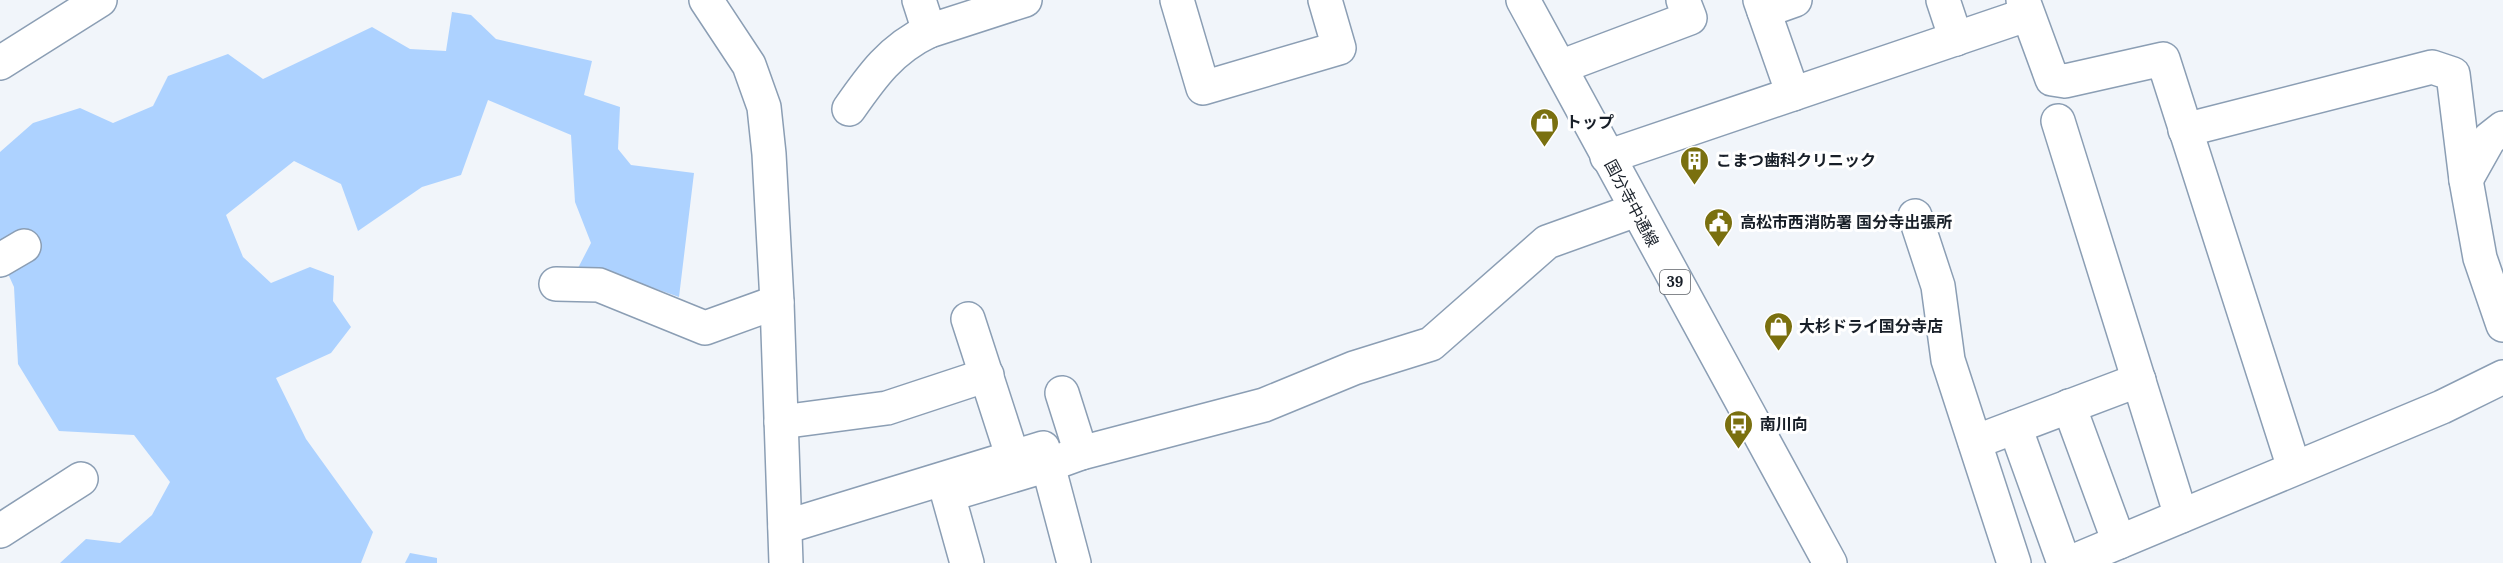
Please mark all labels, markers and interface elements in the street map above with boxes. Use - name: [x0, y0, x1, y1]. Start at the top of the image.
- shop icon: トップ: [1529, 106, 1561, 148]
- place label: トップ: [1566, 112, 1614, 132]
- building icon: こまつ歯科クリニック: [1679, 144, 1711, 186]
- place label: こまつ歯科クリニック: [1716, 150, 1876, 170]
- street label: 国分寺中通線: [1601, 156, 1663, 250]
- public building icon: 高松市西消防署 国分寺出張所: [1703, 206, 1735, 248]
- place label: 高松市西消防署 国分寺出張所: [1740, 212, 1952, 232]
- road number: 39: [1660, 270, 1690, 294]
- shop icon: 大杉ドライ国分寺店: [1762, 310, 1794, 352]
- place label: 大杉ドライ国分寺店: [1799, 316, 1943, 336]
- bus stop icon: 南川向: [1723, 408, 1755, 450]
- place label: 南川向: [1760, 414, 1808, 434]

